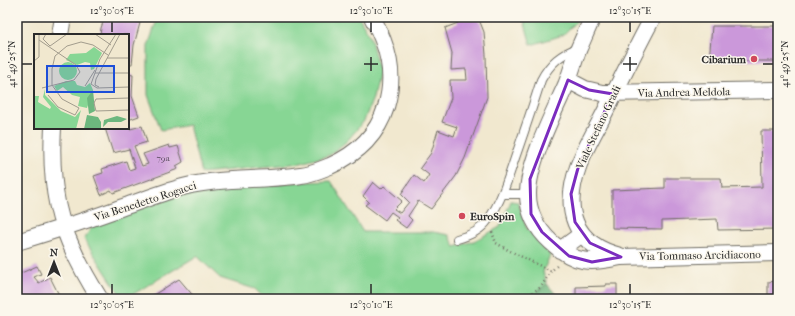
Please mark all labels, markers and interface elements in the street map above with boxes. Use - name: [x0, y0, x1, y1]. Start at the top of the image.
- text: 12°30'05"E: [90, 5, 134, 17]
- text: 12°30'10"E: [349, 5, 393, 17]
- text: 12°30'15"E: [609, 5, 651, 17]
- inset map: [34, 34, 129, 129]
- text: 41°49'25"N: [6, 40, 18, 88]
- text: 41°49'25"N: [779, 40, 791, 88]
- place label: Cibarium: [701, 53, 747, 66]
- marker: Cibarium: [749, 54, 759, 64]
- street label: Viale Stefano Gradi: [573, 83, 624, 172]
- street label: Via Andrea Meldola: [637, 85, 731, 100]
- house number: 79a: [156, 153, 170, 163]
- street label: Via Benedetto Rogacci: [91, 179, 199, 224]
- place label: EuroSpin: [470, 210, 515, 223]
- marker: EuroSpin: [457, 211, 467, 221]
- north arrow: [34, 242, 74, 282]
- text: N: [50, 246, 59, 259]
- street label: Via Tommaso Arcidiacono: [638, 248, 761, 263]
- text: 12°30'05"E: [90, 299, 134, 311]
- text: 12°30'10"E: [349, 299, 393, 311]
- text: 12°30'15"E: [609, 299, 651, 311]

